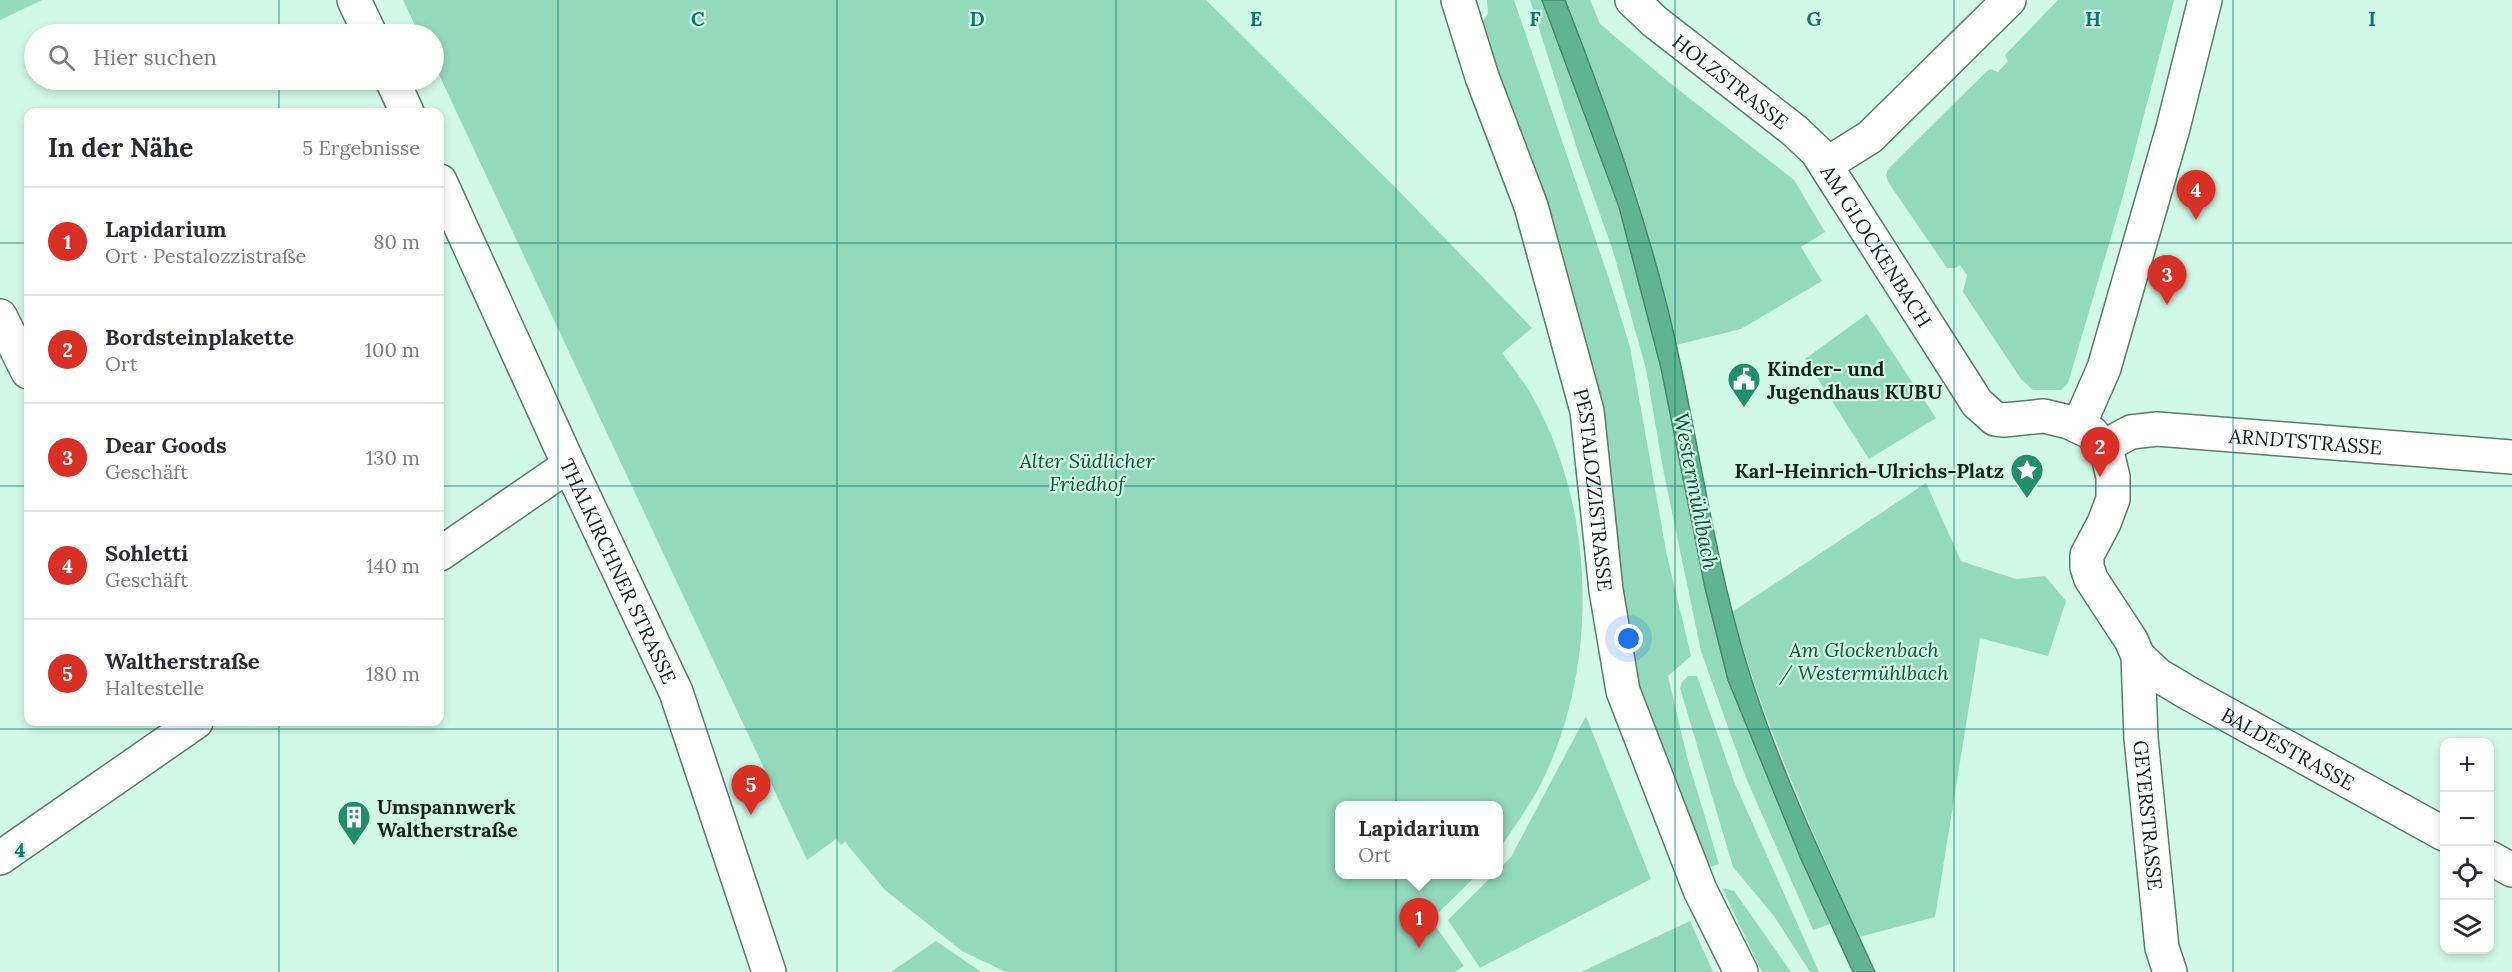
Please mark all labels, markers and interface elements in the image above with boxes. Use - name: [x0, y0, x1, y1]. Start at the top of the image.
- text: C: [691, 6, 705, 31]
- text: D: [969, 6, 985, 31]
- text: E: [1250, 6, 1262, 31]
- text: F: [1529, 6, 1541, 31]
- text: G: [1806, 6, 1822, 31]
- text: H: [2085, 6, 2101, 31]
- text: I: [2368, 6, 2376, 31]
- search box: [24, 24, 444, 90]
- street label: HOLZSTRASSE: [1668, 28, 1794, 134]
- icon: search: [45, 41, 78, 74]
- text: Hier suchen: [93, 43, 217, 71]
- text: In der Nähe: [48, 131, 193, 164]
- text: 5 Ergebnisse: [302, 135, 420, 160]
- street label: AM GLOCKENBACH: [1815, 159, 1938, 332]
- pin: 4: [2176, 170, 2216, 220]
- text: Lapidarium: [105, 215, 226, 243]
- text: 1: [63, 229, 72, 254]
- text: 80 m: [373, 229, 420, 254]
- text: Ort · Pestalozzistraße: [105, 243, 306, 268]
- pin: 3: [2148, 256, 2186, 305]
- text: Bordsteinplakette: [105, 323, 294, 351]
- text: 2: [62, 337, 73, 362]
- text: 100 m: [365, 337, 420, 362]
- text: Ort: [105, 351, 137, 376]
- place label: Kinder- und Jugendhaus KUBU: [1767, 356, 1942, 404]
- public building icon: Kinder- und Jugendhaus KUBU: [1726, 361, 1762, 408]
- street label: PESTALOZZISTRASSE: [1569, 385, 1619, 592]
- water label: Westermühlbach: [1668, 410, 1724, 572]
- street label: ARNDTSTRASSE: [2227, 422, 2383, 459]
- pin: 2: [2080, 428, 2120, 477]
- text: Dear Goods: [105, 431, 227, 459]
- text: 3: [62, 445, 73, 470]
- text: 130 m: [366, 445, 420, 470]
- park label: Alter Südlicher Friedhof: [1018, 448, 1156, 496]
- place icon: Karl-Heinrich-Ulrichs-Platz: [2009, 452, 2045, 499]
- street label: THALKIRCHNER STRASSE: [555, 454, 683, 687]
- place label: Karl-Heinrich-Ulrichs-Platz: [1735, 458, 2004, 483]
- text: Geschäft: [105, 459, 188, 484]
- text: Sohletti: [105, 539, 188, 567]
- text: 4: [62, 553, 73, 578]
- text: 140 m: [366, 553, 420, 578]
- text: Geschäft: [105, 567, 188, 592]
- your location: [1614, 624, 1643, 653]
- park label: Am Glockenbach / Westermühlbach: [1778, 637, 1949, 686]
- text: Waltherstraße: [105, 647, 260, 675]
- text: 5: [62, 661, 73, 686]
- text: 180 m: [366, 661, 420, 686]
- text: Haltestelle: [105, 675, 204, 700]
- street label: BALDESTRASSE: [2217, 701, 2359, 795]
- map controls: [2440, 738, 2494, 954]
- button: +: [2440, 738, 2494, 792]
- street label: GEYERSTRASSE: [2129, 739, 2169, 891]
- pin: 5: [732, 766, 771, 815]
- button: −: [2440, 792, 2494, 846]
- place label: Umspannwerk Waltherstraße: [377, 794, 518, 842]
- building icon: Umspannwerk Waltherstraße: [336, 799, 372, 846]
- popup: [1335, 801, 1503, 879]
- text: Lapidarium: [1358, 814, 1480, 842]
- text: 4: [15, 837, 26, 862]
- text: Ort: [1358, 842, 1391, 867]
- button: locate: [2440, 846, 2494, 900]
- pin: 1: [1400, 898, 1438, 948]
- button: layers: [2440, 900, 2494, 954]

